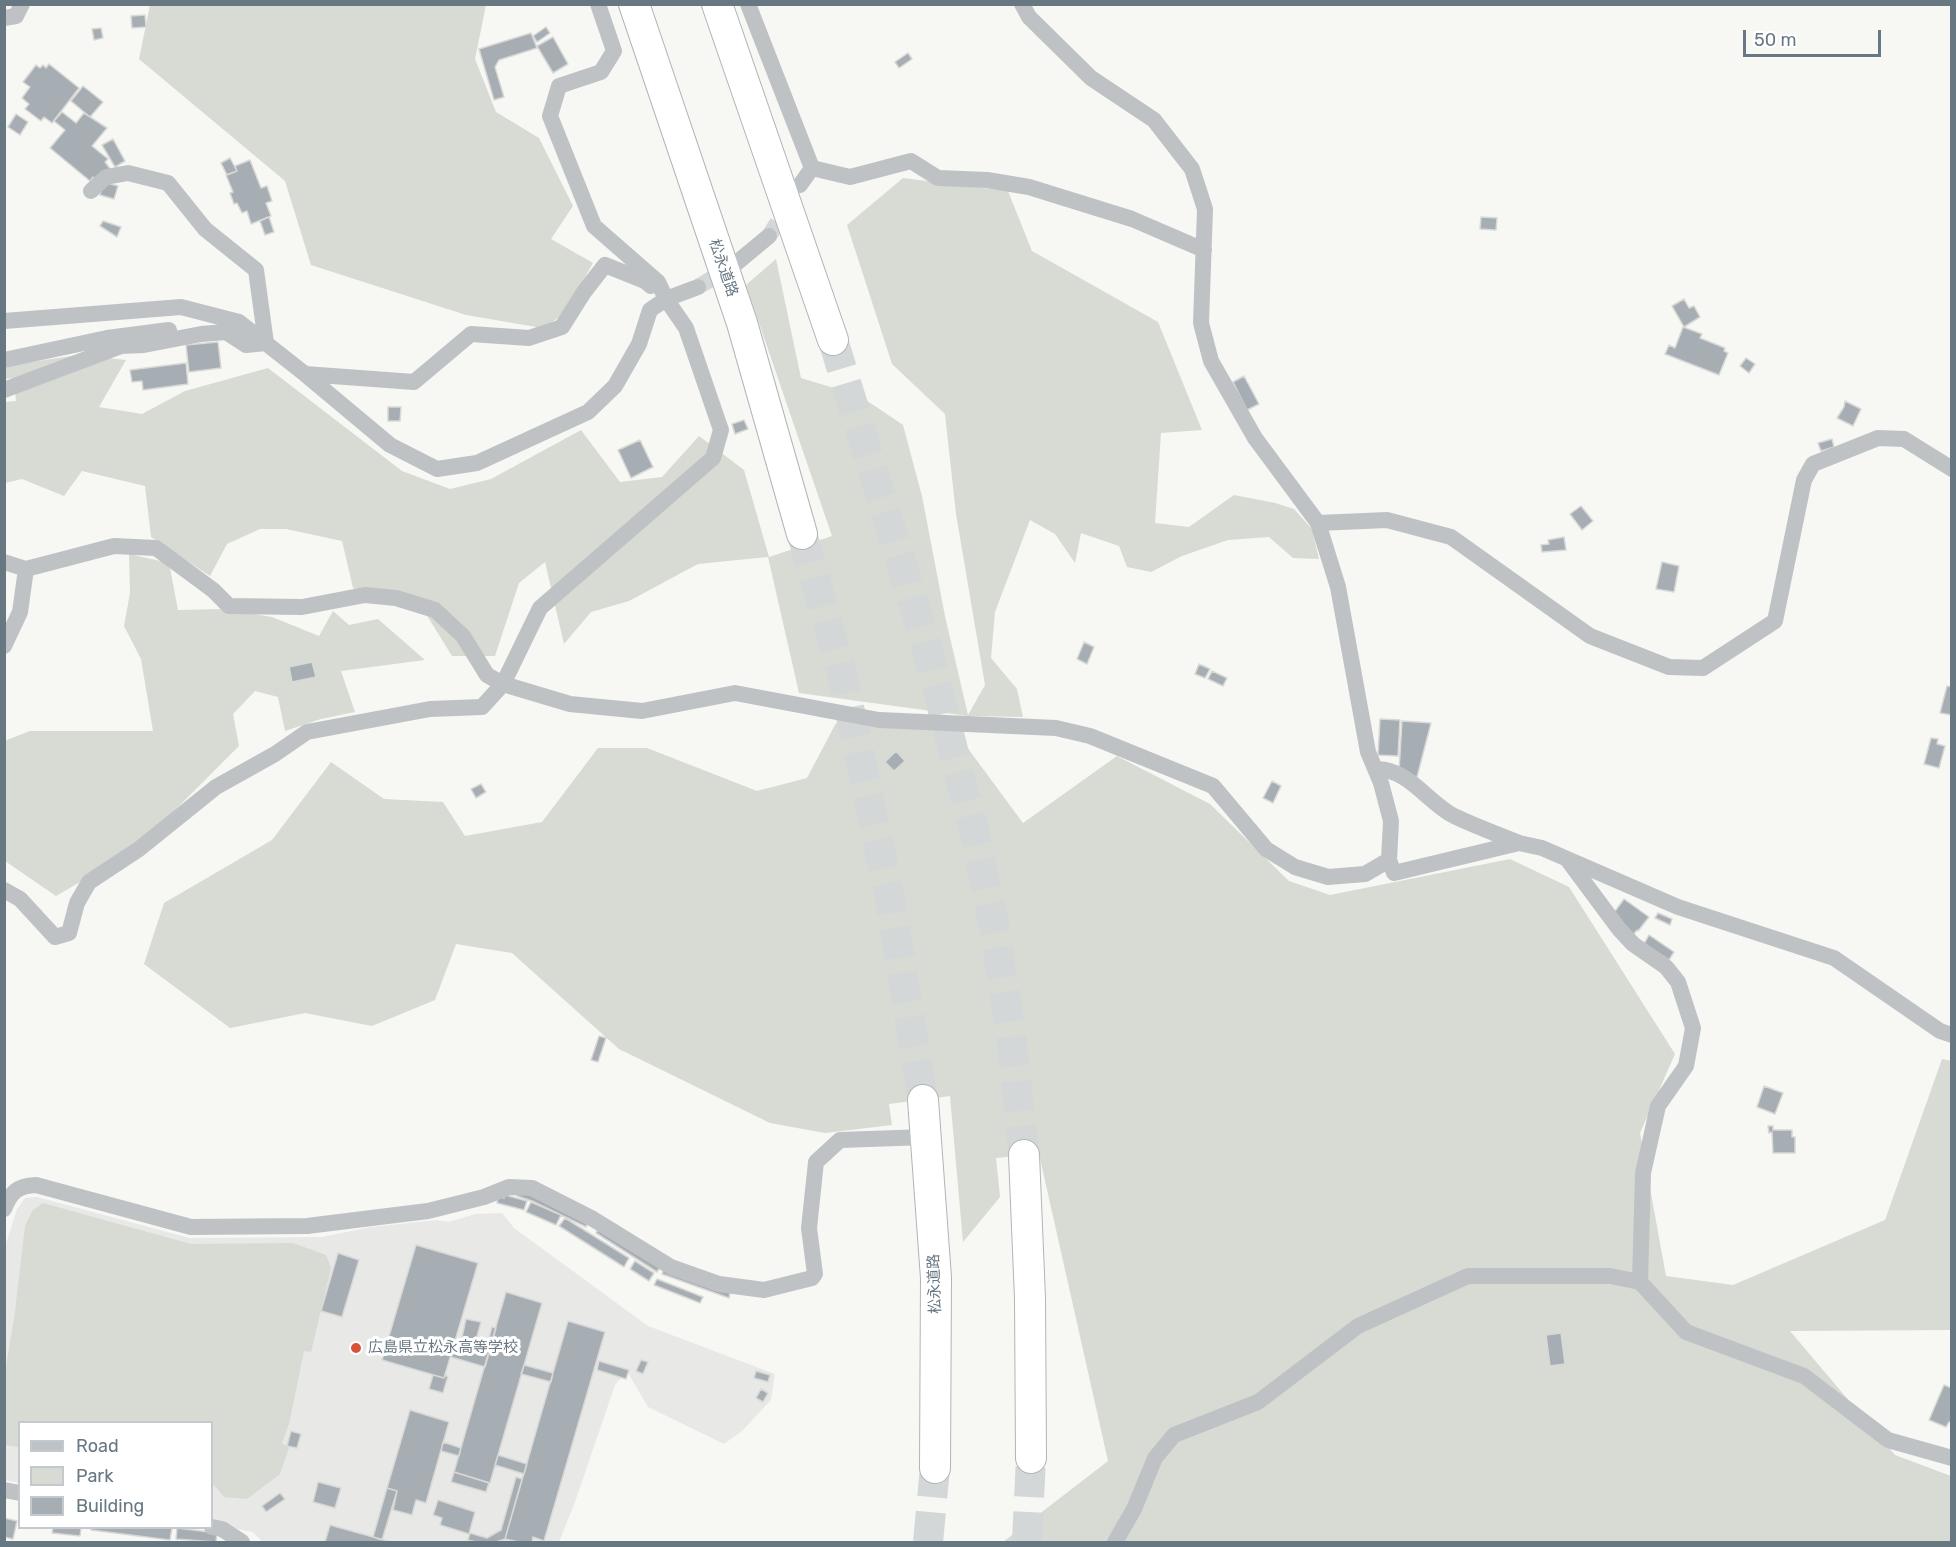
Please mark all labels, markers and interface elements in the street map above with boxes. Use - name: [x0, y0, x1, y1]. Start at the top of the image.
- scale bar: [1746, 18, 1884, 56]
- text: 50 m: [1754, 29, 1797, 51]
- street label: 松永道路: [705, 237, 741, 299]
- street label: 松永道路: [925, 1254, 945, 1314]
- place label: 広島県立松永高等学校: [368, 1339, 518, 1357]
- marker: 広島県立松永高等学校: [349, 1341, 363, 1355]
- legend: [18, 1421, 213, 1529]
- text: Road: [76, 1435, 119, 1457]
- text: Park: [76, 1465, 113, 1487]
- text: Building: [76, 1495, 144, 1517]

